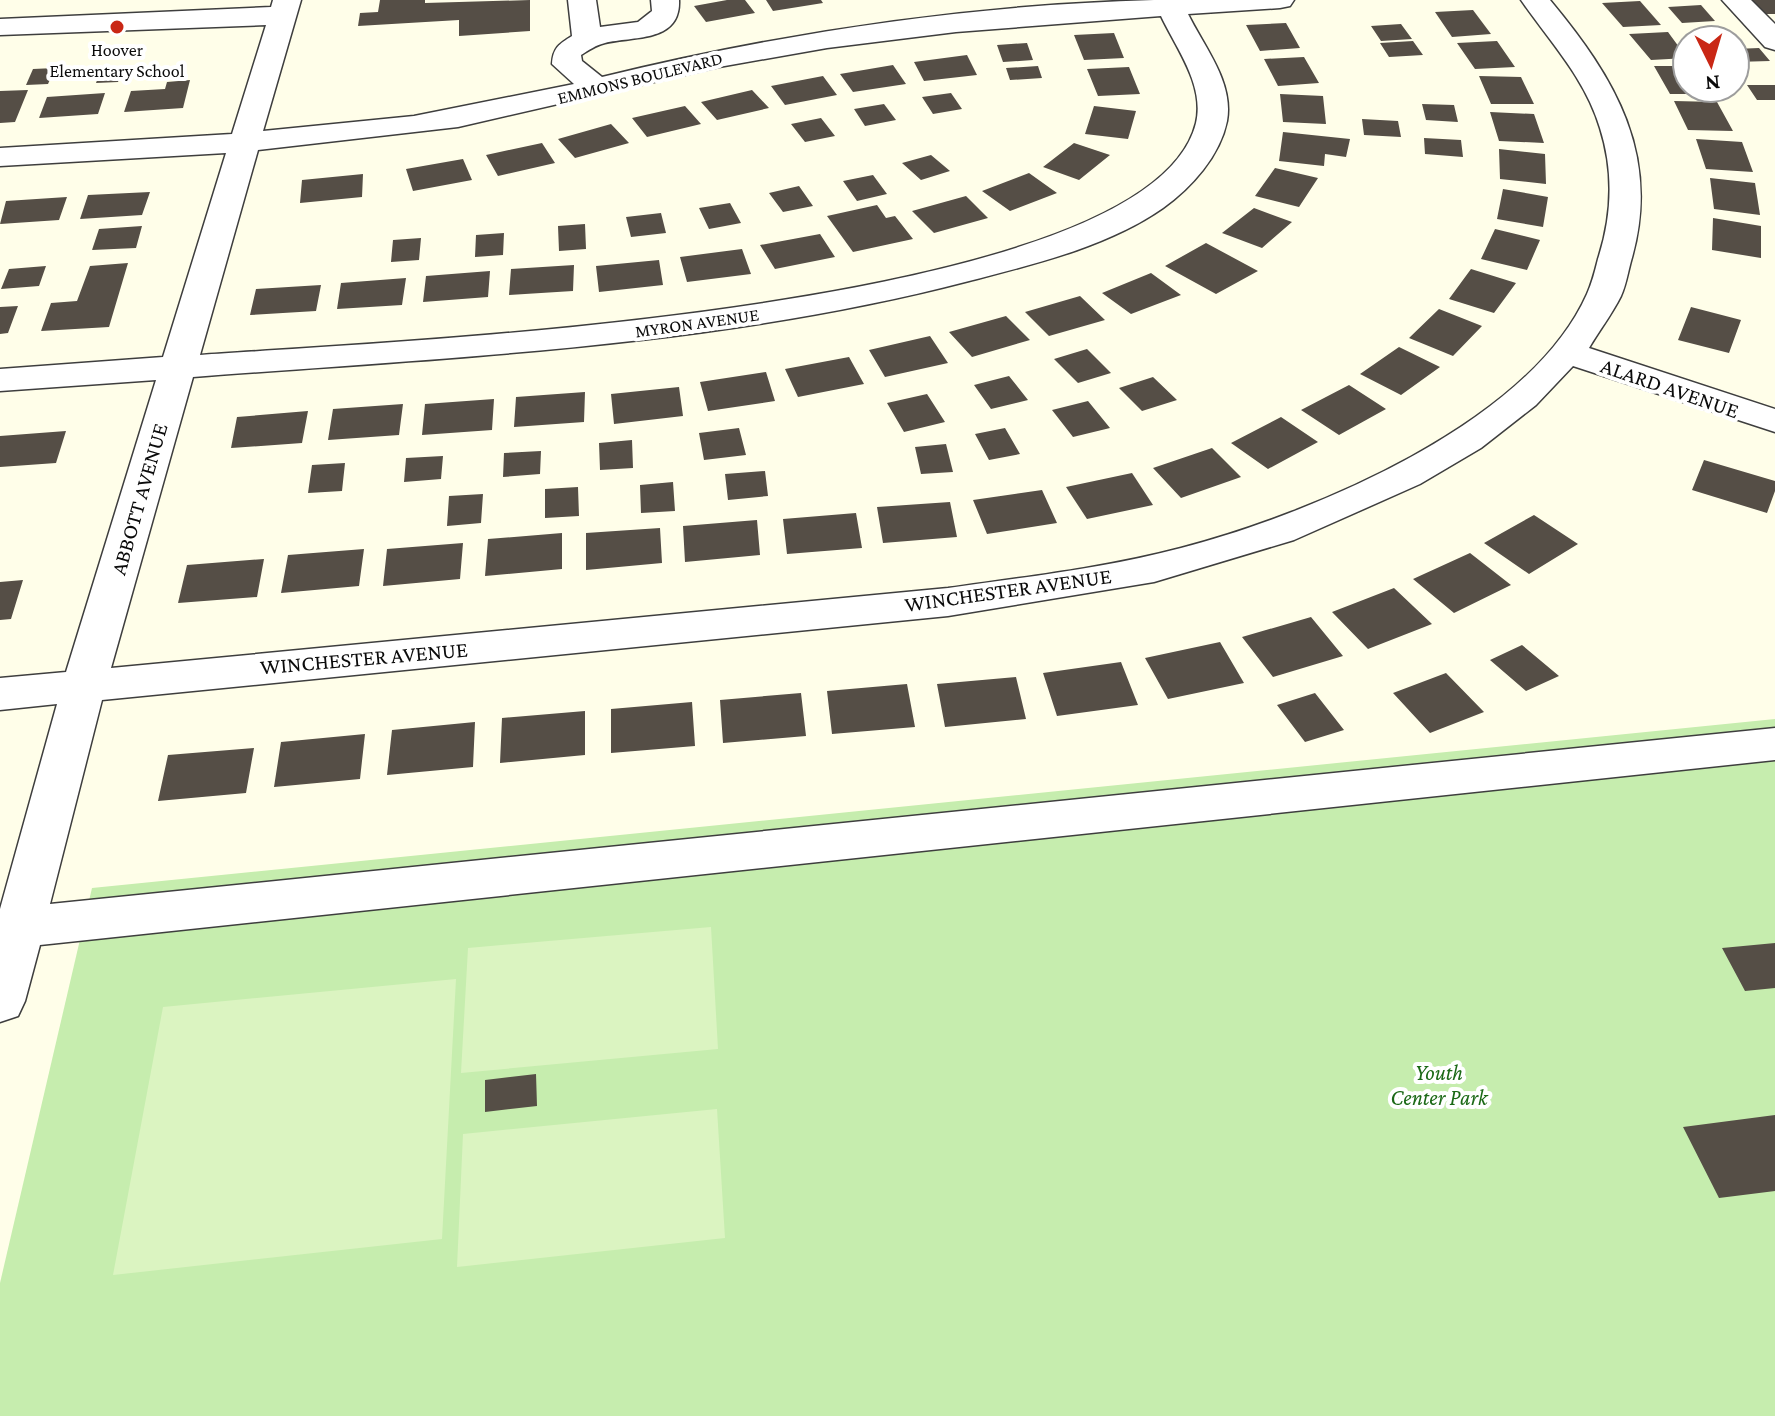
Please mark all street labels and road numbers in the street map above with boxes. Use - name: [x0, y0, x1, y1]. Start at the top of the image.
- street label: EMMONS BOULEVARD: [555, 48, 725, 108]
- street label: MYRON AVENUE: [634, 304, 760, 342]
- street label: ALARD AVENUE: [1598, 353, 1742, 423]
- street label: ABBOTT AVENUE: [105, 420, 173, 578]
- street label: WINCHESTER AVENUE: [903, 563, 1113, 617]
- street label: WINCHESTER AVENUE: [259, 636, 469, 680]

